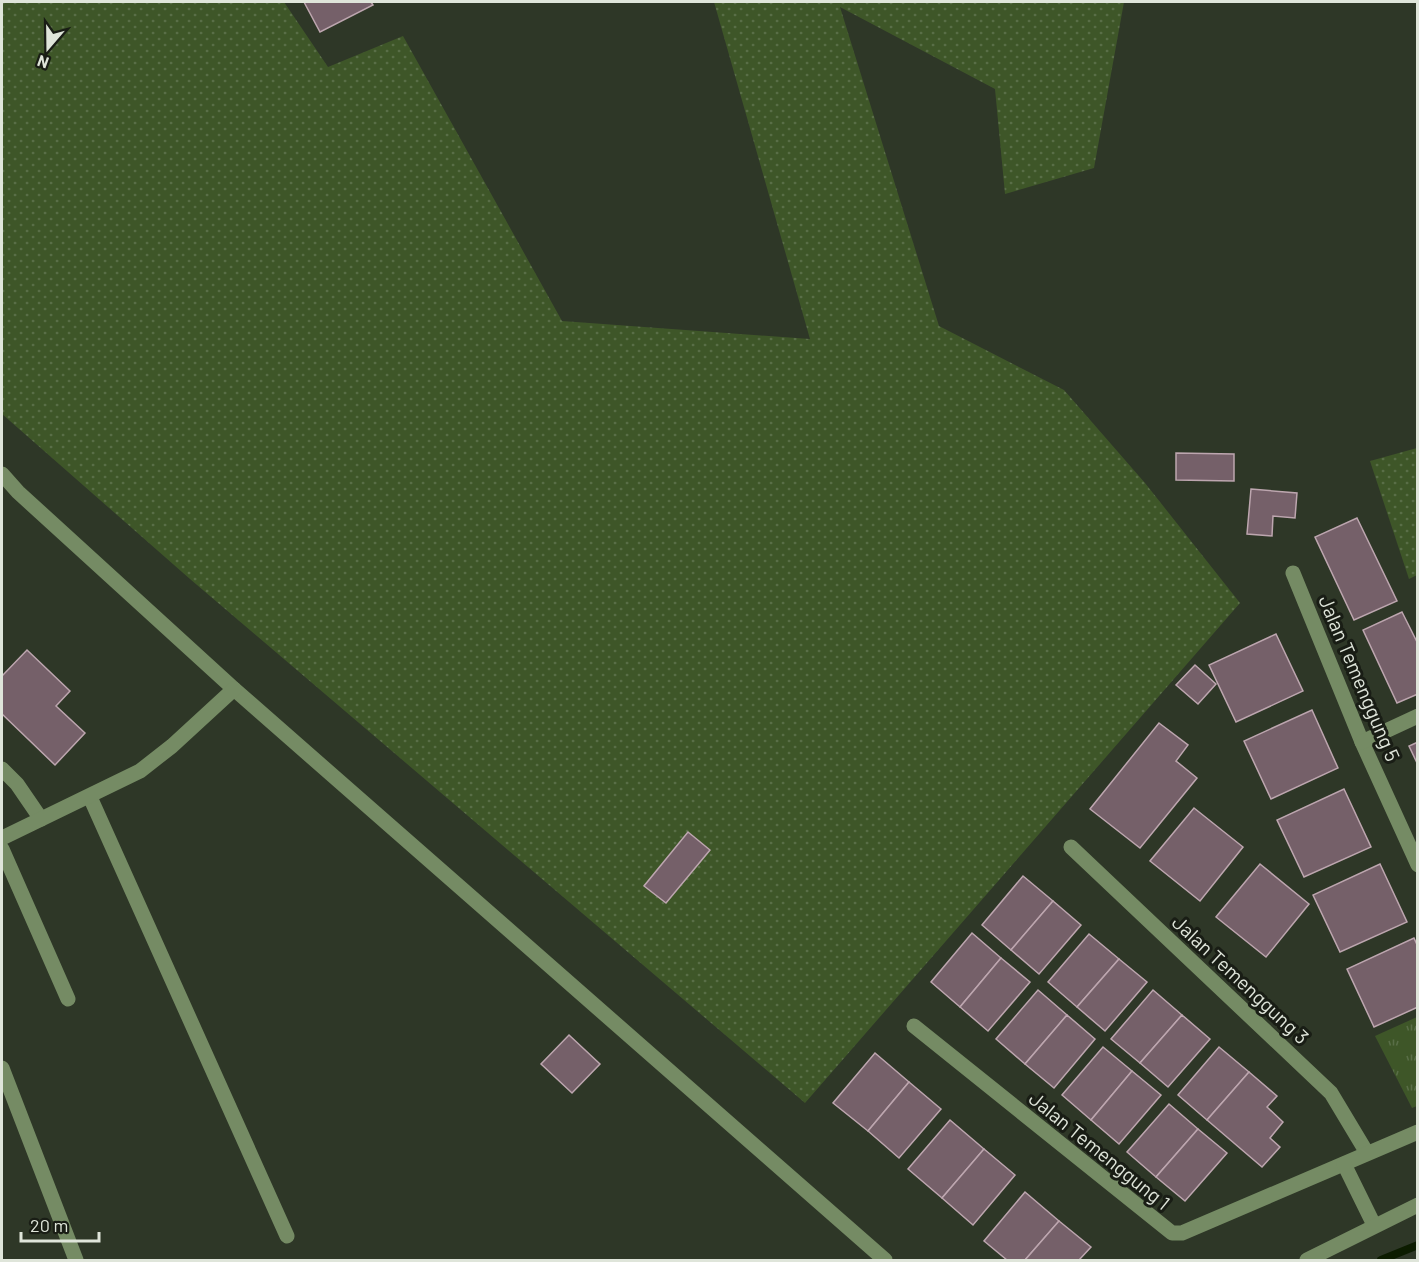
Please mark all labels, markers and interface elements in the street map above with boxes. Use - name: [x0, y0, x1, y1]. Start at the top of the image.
- north arrow: [18, 18, 78, 78]
- text: N: [34, 52, 51, 73]
- street label: Jalan Temenggung 5: [1314, 592, 1406, 764]
- street label: Jalan Temenggung 3: [1168, 910, 1314, 1048]
- street label: Jalan Temenggung 1: [1025, 1086, 1175, 1214]
- scale bar: [21, 1205, 99, 1243]
- text: 20 m: [30, 1214, 68, 1236]

